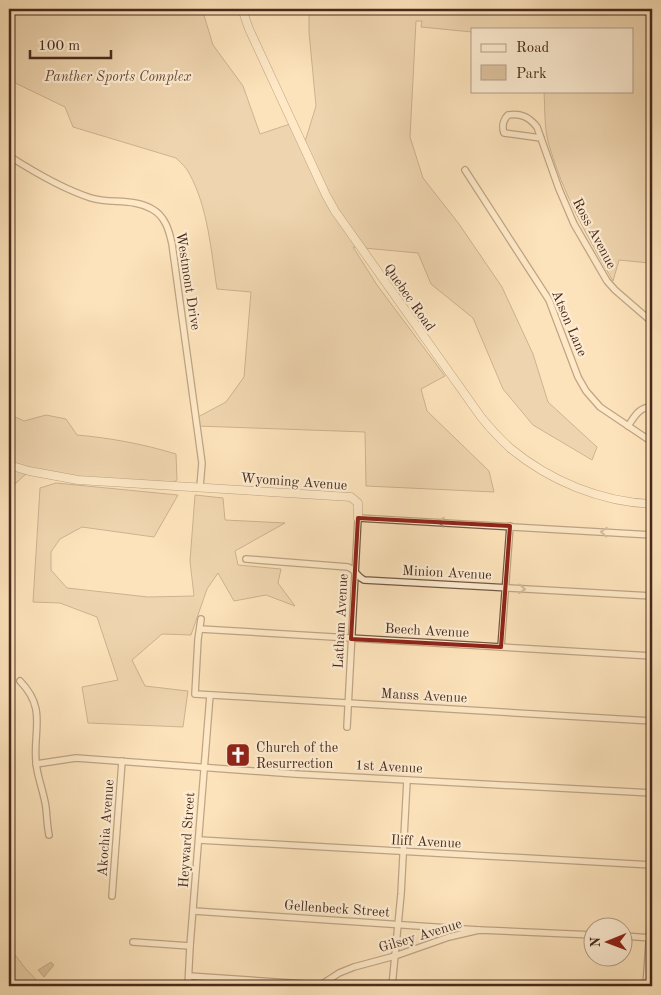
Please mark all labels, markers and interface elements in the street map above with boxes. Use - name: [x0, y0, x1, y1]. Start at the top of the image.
- scale bar: [30, 28, 111, 60]
- legend: [471, 28, 634, 92]
- text: 100 m: [38, 39, 80, 54]
- text: Road: [516, 41, 550, 56]
- text: Park: [516, 67, 547, 82]
- park label: Panther Sports Complex: [44, 70, 191, 85]
- street label: Ross Avenue: [570, 196, 618, 271]
- street label: Westmont Drive: [173, 231, 203, 331]
- street label: Quebec Road: [381, 261, 437, 334]
- street label: Atson Lane: [549, 288, 589, 359]
- street label: Wyoming Avenue: [240, 471, 348, 493]
- one-way arrow: [437, 517, 445, 528]
- one-way arrow: [599, 527, 607, 538]
- street label: Minion Avenue: [402, 564, 492, 582]
- street label: Latham Avenue: [332, 573, 350, 669]
- one-way arrow: [519, 584, 527, 595]
- street label: Beech Avenue: [384, 622, 470, 640]
- street label: Manss Avenue: [380, 687, 468, 705]
- place label: Church of the Resurrection: [256, 741, 338, 771]
- church icon: Church of the Resurrection: [225, 742, 251, 768]
- street label: 1st Avenue: [355, 758, 423, 776]
- street label: Akochia Avenue: [96, 779, 116, 877]
- street label: Heyward Street: [177, 791, 197, 889]
- street label: Iliff Avenue: [390, 833, 462, 851]
- street label: Gellenbeck Street: [284, 898, 390, 920]
- street label: Gilsey Avenue: [377, 917, 463, 955]
- north arrow: [584, 918, 634, 968]
- text: N: [589, 936, 603, 948]

